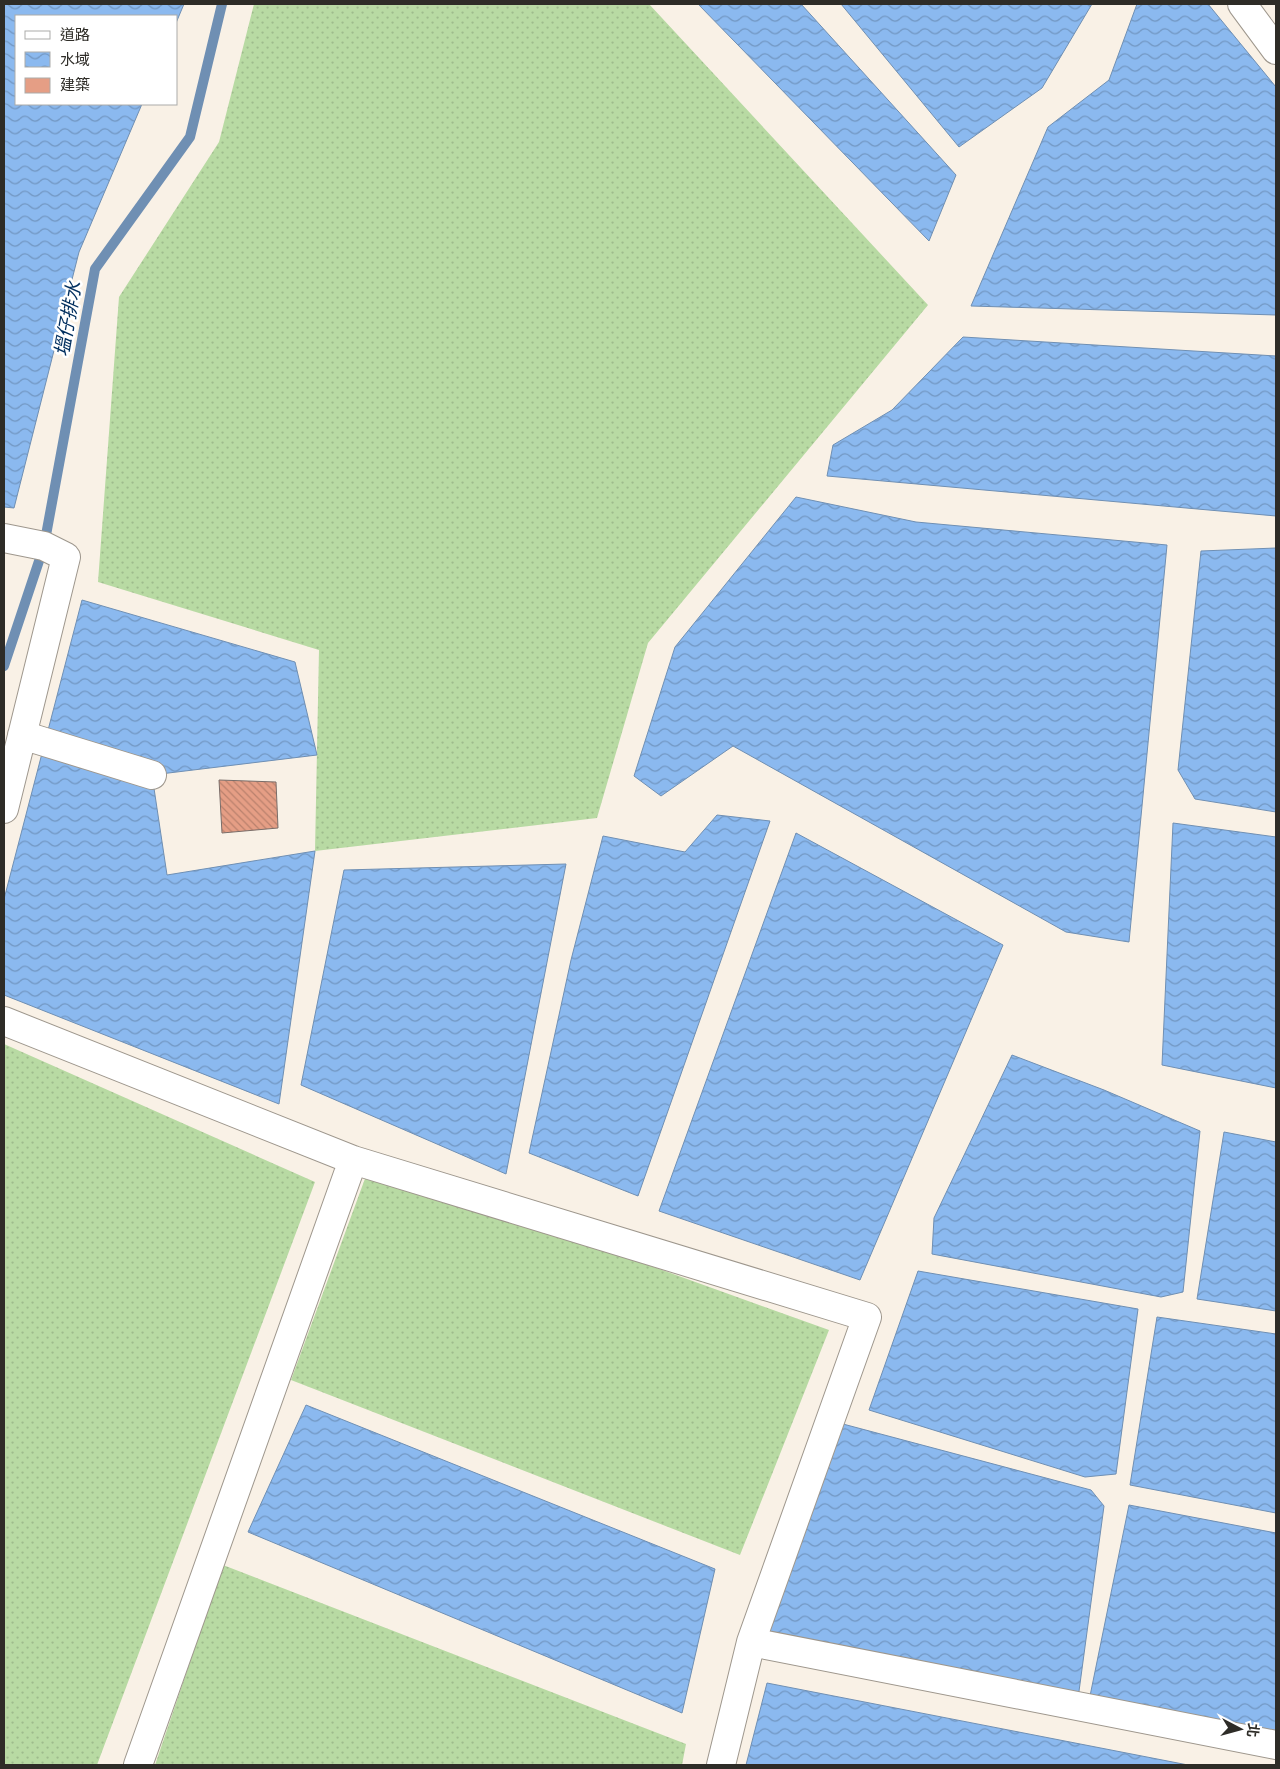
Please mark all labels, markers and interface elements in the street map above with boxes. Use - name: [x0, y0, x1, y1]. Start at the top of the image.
- legend: [15, 15, 178, 105]
- text: 道路: [60, 27, 90, 43]
- text: 水域: [60, 52, 90, 68]
- text: 建築: [60, 77, 90, 93]
- water label: 塭仔排水: [51, 279, 85, 358]
- north arrow: [1215, 1704, 1265, 1754]
- text: 北: [1244, 1723, 1261, 1738]

